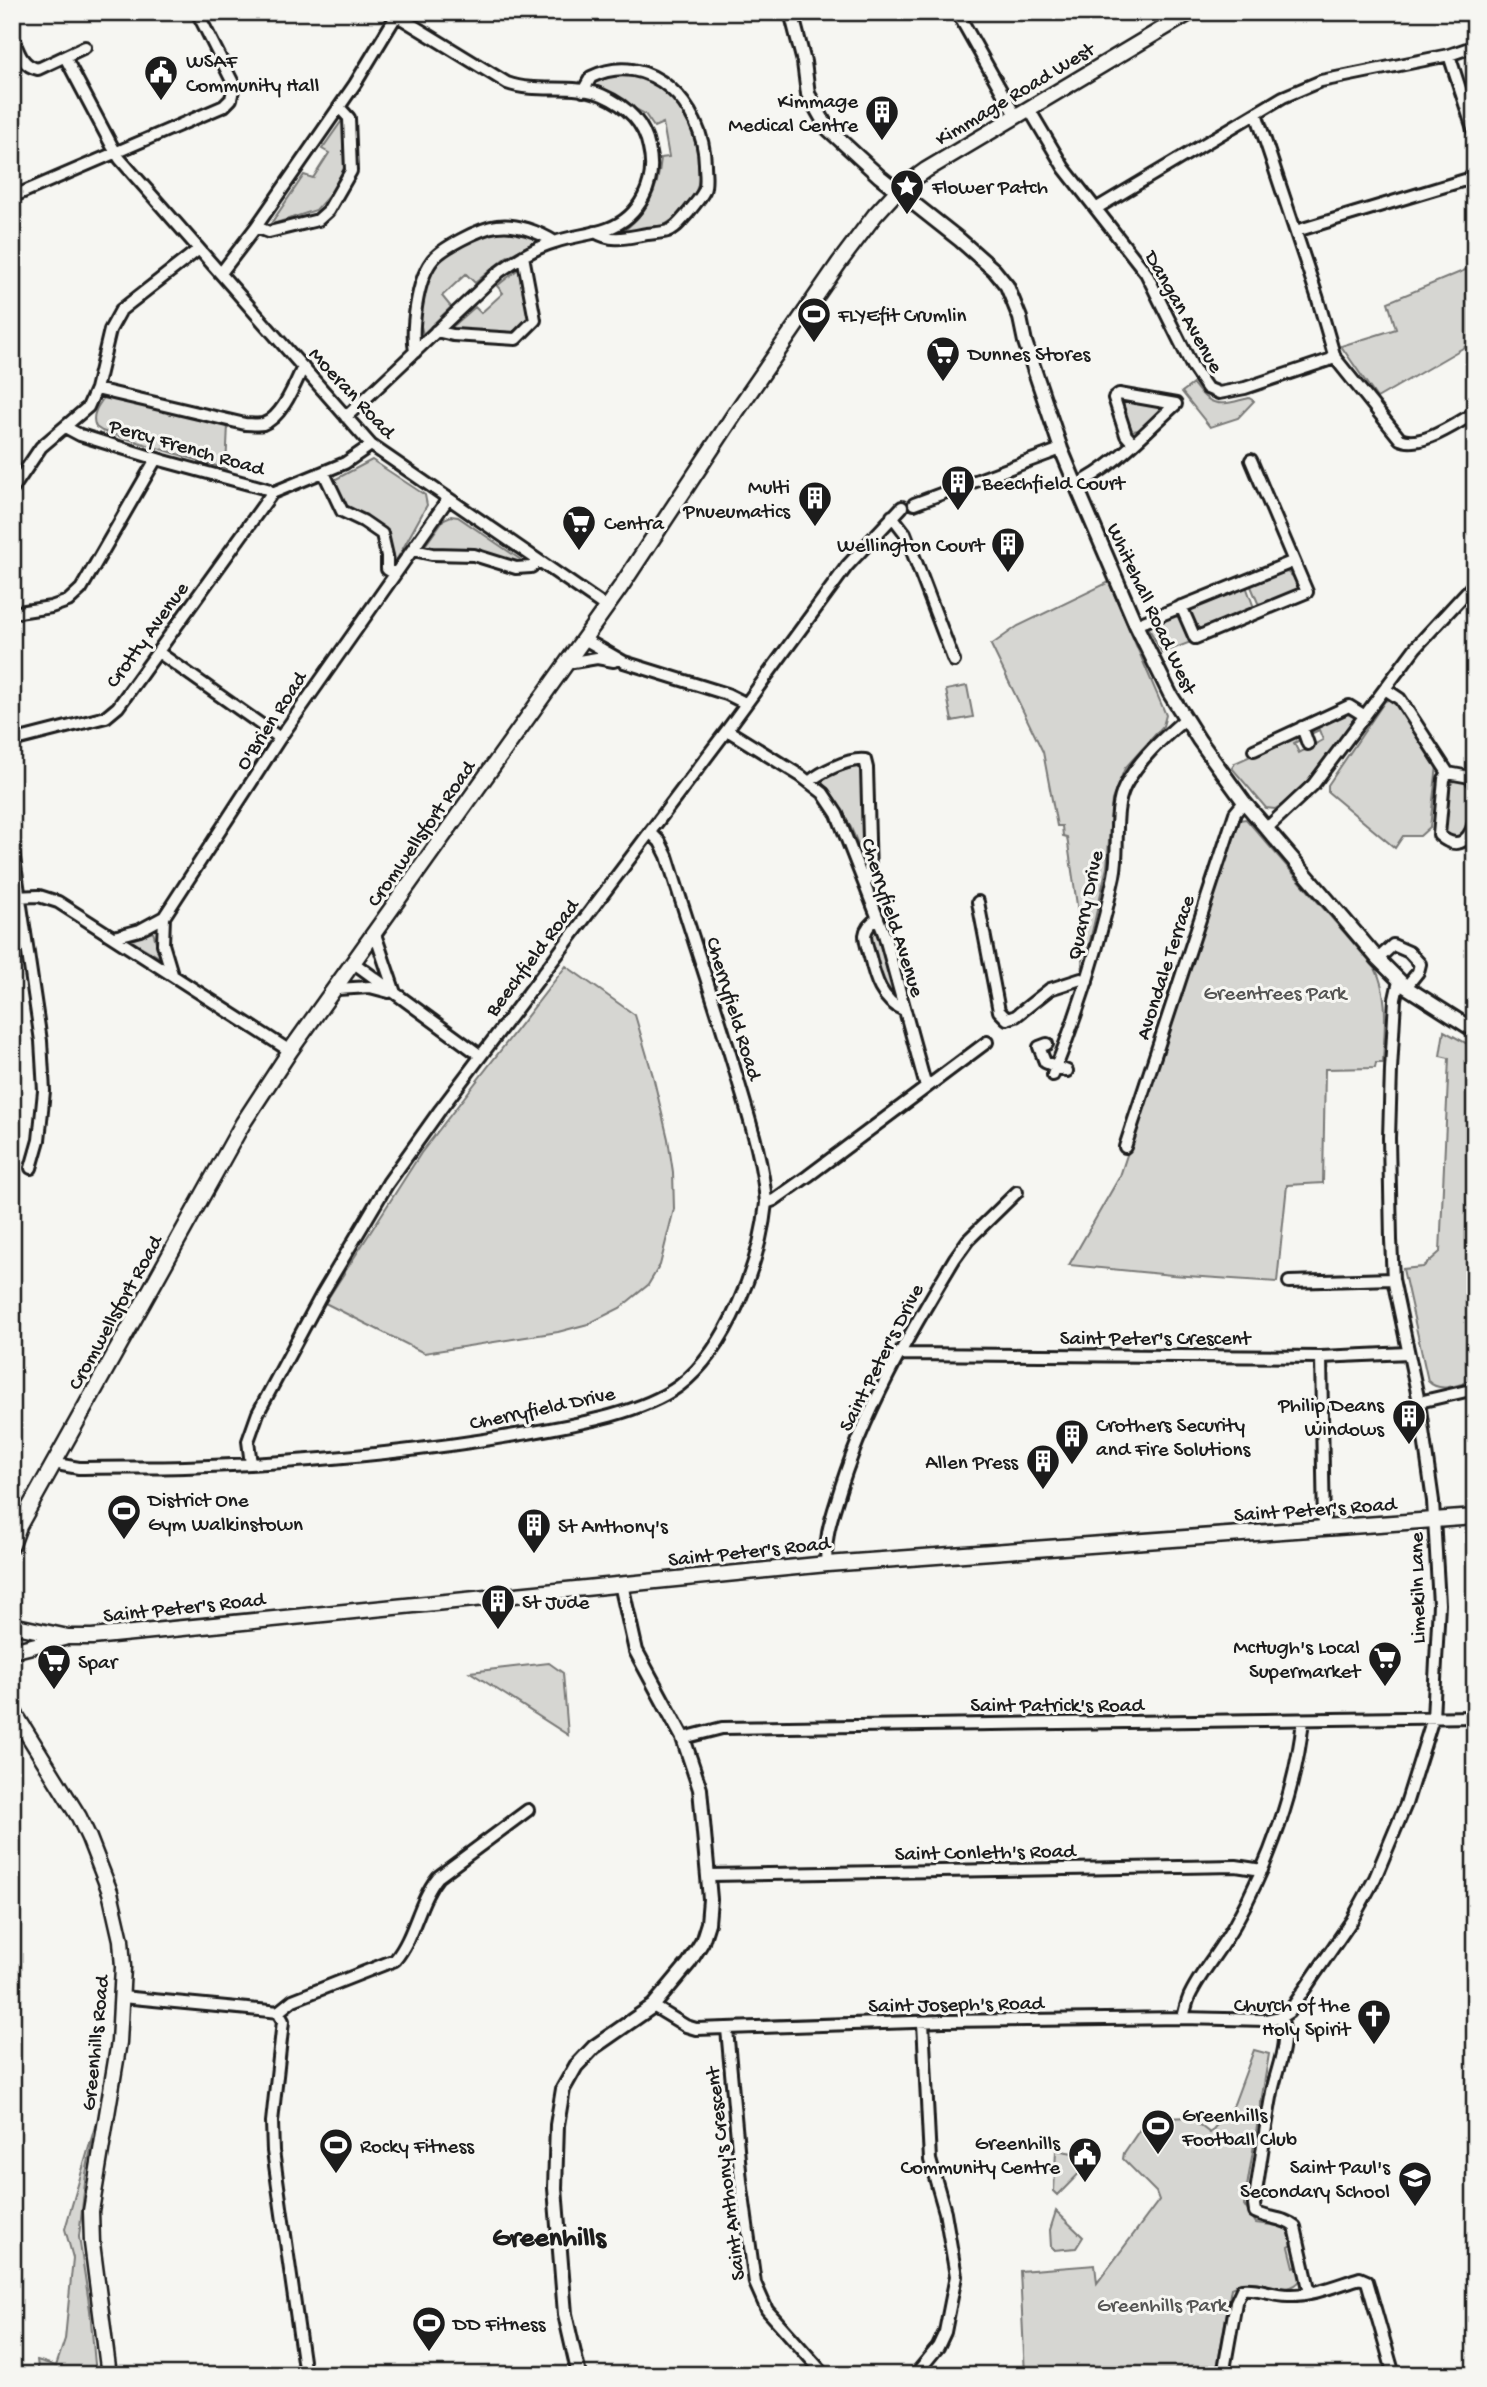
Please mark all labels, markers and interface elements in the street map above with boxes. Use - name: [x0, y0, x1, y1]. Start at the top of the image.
- street label: Kimmage Road West: [932, 37, 1102, 153]
- place label: WSAF Community Hall: [186, 51, 319, 100]
- public building icon: WSAF Community Hall: [142, 53, 180, 102]
- place label: Kimmage Medical Centre: [728, 91, 859, 140]
- building icon: Kimmage Medical Centre: [863, 93, 901, 142]
- place icon: Flower Patch: [888, 167, 926, 216]
- place label: Flower Patch: [931, 177, 1048, 202]
- street label: Dangan Avenue: [1136, 245, 1228, 379]
- sports icon: FLYEfit Crumlin: [795, 295, 833, 344]
- place label: FLYEfit Crumlin: [837, 305, 967, 330]
- supermarket icon: Dunnes Stores: [924, 334, 962, 383]
- street label: Moeran Road: [302, 343, 400, 447]
- place label: Dunnes Stores: [966, 344, 1092, 369]
- street label: Percy French Road: [104, 415, 268, 484]
- building icon: Beechfield Court: [939, 463, 977, 512]
- place label: Beechfield Court: [981, 473, 1127, 498]
- place label: Multi Pnueumatics: [682, 477, 791, 526]
- building icon: Multi Pnueumatics: [796, 479, 834, 528]
- supermarket icon: Centra: [560, 503, 598, 552]
- place label: Centra: [604, 513, 665, 538]
- street label: Whitehall Road West: [1099, 520, 1202, 701]
- building icon: Wellington Court: [989, 525, 1027, 574]
- place label: Wellington Court: [837, 535, 986, 560]
- street label: Crotty Avenue: [102, 577, 196, 694]
- street label: O'Brien Road: [232, 667, 315, 776]
- street label: Cromwellsfort Road: [363, 756, 484, 913]
- street label: Cherryfield Avenue: [853, 835, 928, 1002]
- street label: Quarry Drive: [1064, 847, 1111, 963]
- street label: Avondale Terrace: [1132, 892, 1203, 1043]
- street label: Beechfield Road: [481, 894, 587, 1024]
- street label: Cherryfield Road: [698, 934, 766, 1085]
- park label: Greentrees Park: [1204, 983, 1349, 1008]
- street label: Cromwellsfort Road: [64, 1231, 171, 1395]
- street label: Saint Peter's Drive: [835, 1279, 932, 1437]
- street label: Saint Peter's Crescent: [1060, 1328, 1253, 1353]
- street label: Cherryfield Drive: [468, 1383, 619, 1438]
- place label: Philip Deans Windows: [1277, 1395, 1385, 1444]
- building icon: Philip Deans Windows: [1390, 1397, 1428, 1446]
- place label: Crothers Security and Fire Solutions: [1096, 1415, 1252, 1464]
- building icon: Crothers Security and Fire Solutions: [1053, 1417, 1091, 1466]
- building icon: Allen Press: [1024, 1442, 1062, 1491]
- place label: Allen Press: [925, 1452, 1019, 1477]
- place label: District One Gym Walkinstown: [146, 1490, 303, 1539]
- sports icon: District One Gym Walkinstown: [105, 1492, 143, 1541]
- street label: Saint Peter's Road: [1233, 1493, 1399, 1530]
- building icon: St Anthony's: [515, 1506, 553, 1555]
- place label: St Anthony's: [558, 1516, 669, 1541]
- street label: Limekiln Lane: [1406, 1531, 1433, 1644]
- street label: Saint Peter's Road: [667, 1532, 833, 1574]
- building icon: St Jude: [479, 1582, 517, 1631]
- street label: Saint Peter's Road: [102, 1588, 268, 1630]
- place label: St Jude: [522, 1592, 591, 1617]
- place label: McHugh's Local Supermarket: [1233, 1637, 1362, 1686]
- supermarket icon: McHugh's Local Supermarket: [1366, 1639, 1404, 1688]
- supermarket icon: Spar: [35, 1642, 73, 1691]
- place label: Spar: [78, 1652, 119, 1677]
- street label: Saint Patrick's Road: [970, 1695, 1146, 1720]
- street label: Saint Conleth's Road: [894, 1840, 1077, 1869]
- street label: Greenhills Road: [78, 1973, 117, 2112]
- street label: Saint Joseph's Road: [868, 1992, 1046, 2021]
- place label: Church of the Holy Spirit: [1234, 1995, 1352, 2044]
- church icon: Church of the Holy Spirit: [1355, 1997, 1393, 2046]
- street label: Saint Anthony's Crescent: [702, 2063, 753, 2282]
- place label: Greenhills Football Club: [1181, 2105, 1297, 2154]
- sports icon: Greenhills Football Club: [1139, 2107, 1177, 2156]
- sports icon: Rocky Fitness: [317, 2126, 355, 2175]
- place label: Greenhills Community Centre: [901, 2133, 1061, 2182]
- public building icon: Greenhills Community Centre: [1066, 2135, 1104, 2184]
- place label: Rocky Fitness: [360, 2136, 475, 2161]
- place label: Saint Paul's Secondary School: [1240, 2157, 1391, 2206]
- school or university icon: Saint Paul's Secondary School: [1396, 2159, 1434, 2208]
- district label: Greenhills: [492, 2223, 607, 2256]
- park label: Greenhills Park: [1097, 2295, 1230, 2320]
- sports icon: DD Fitness: [410, 2304, 448, 2353]
- place label: DD Fitness: [451, 2314, 547, 2339]

